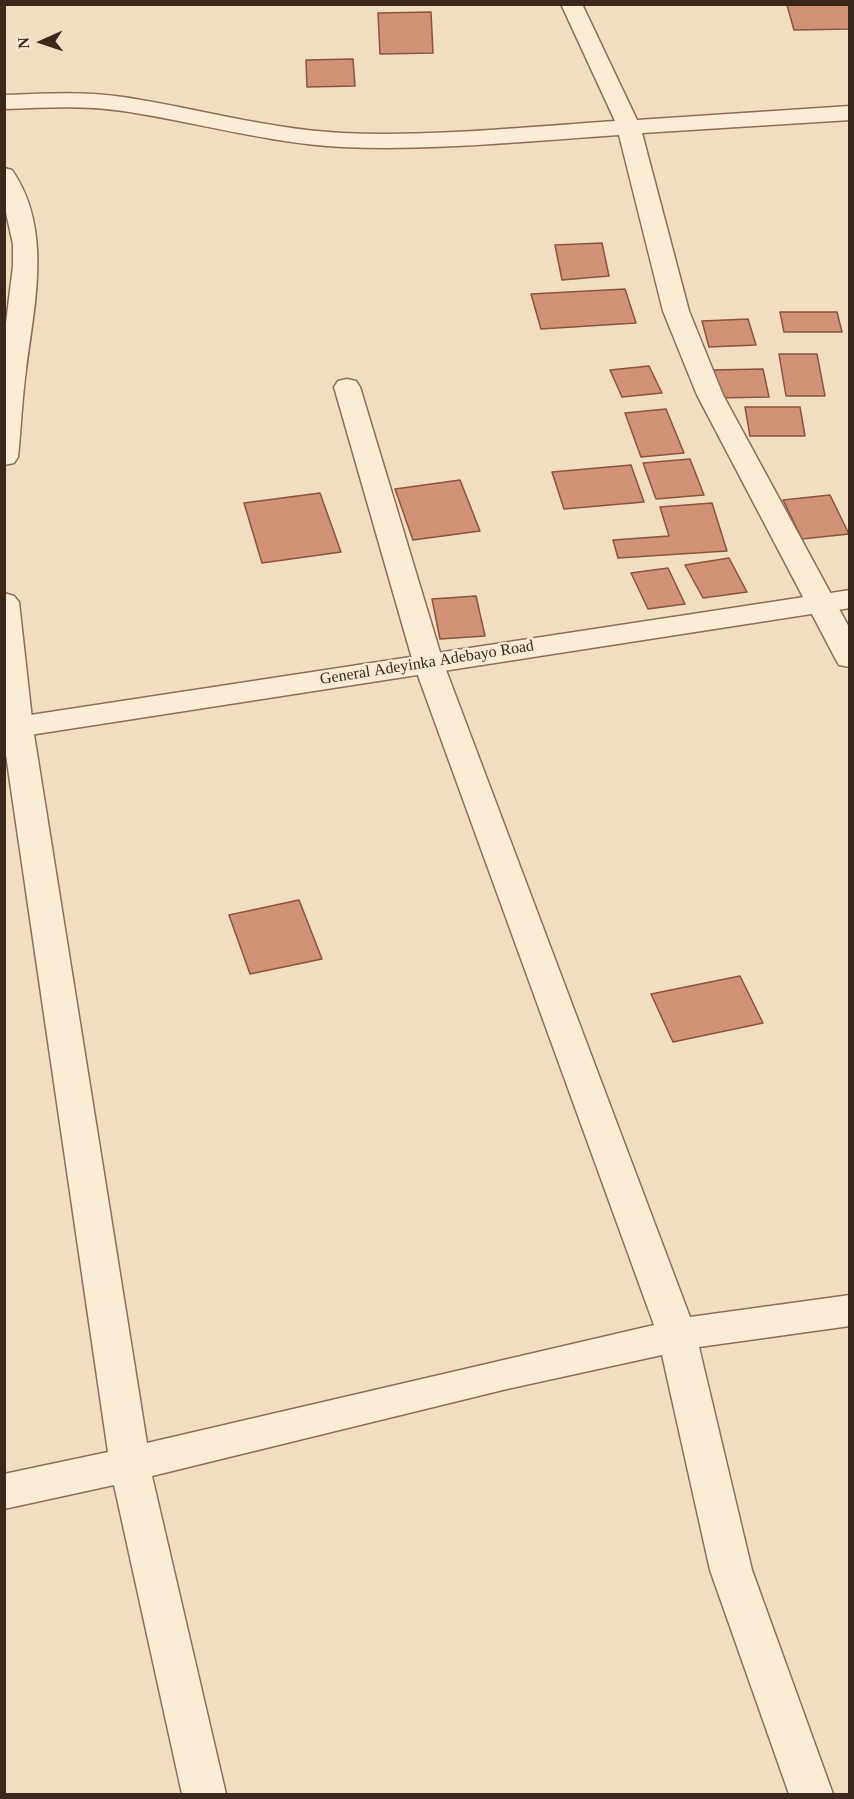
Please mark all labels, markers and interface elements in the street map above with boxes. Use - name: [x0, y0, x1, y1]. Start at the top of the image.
- north arrow: [12, 12, 72, 72]
- text: N: [15, 37, 32, 49]
- street label: General Adeyinka Adebayo Road: [319, 637, 535, 689]

